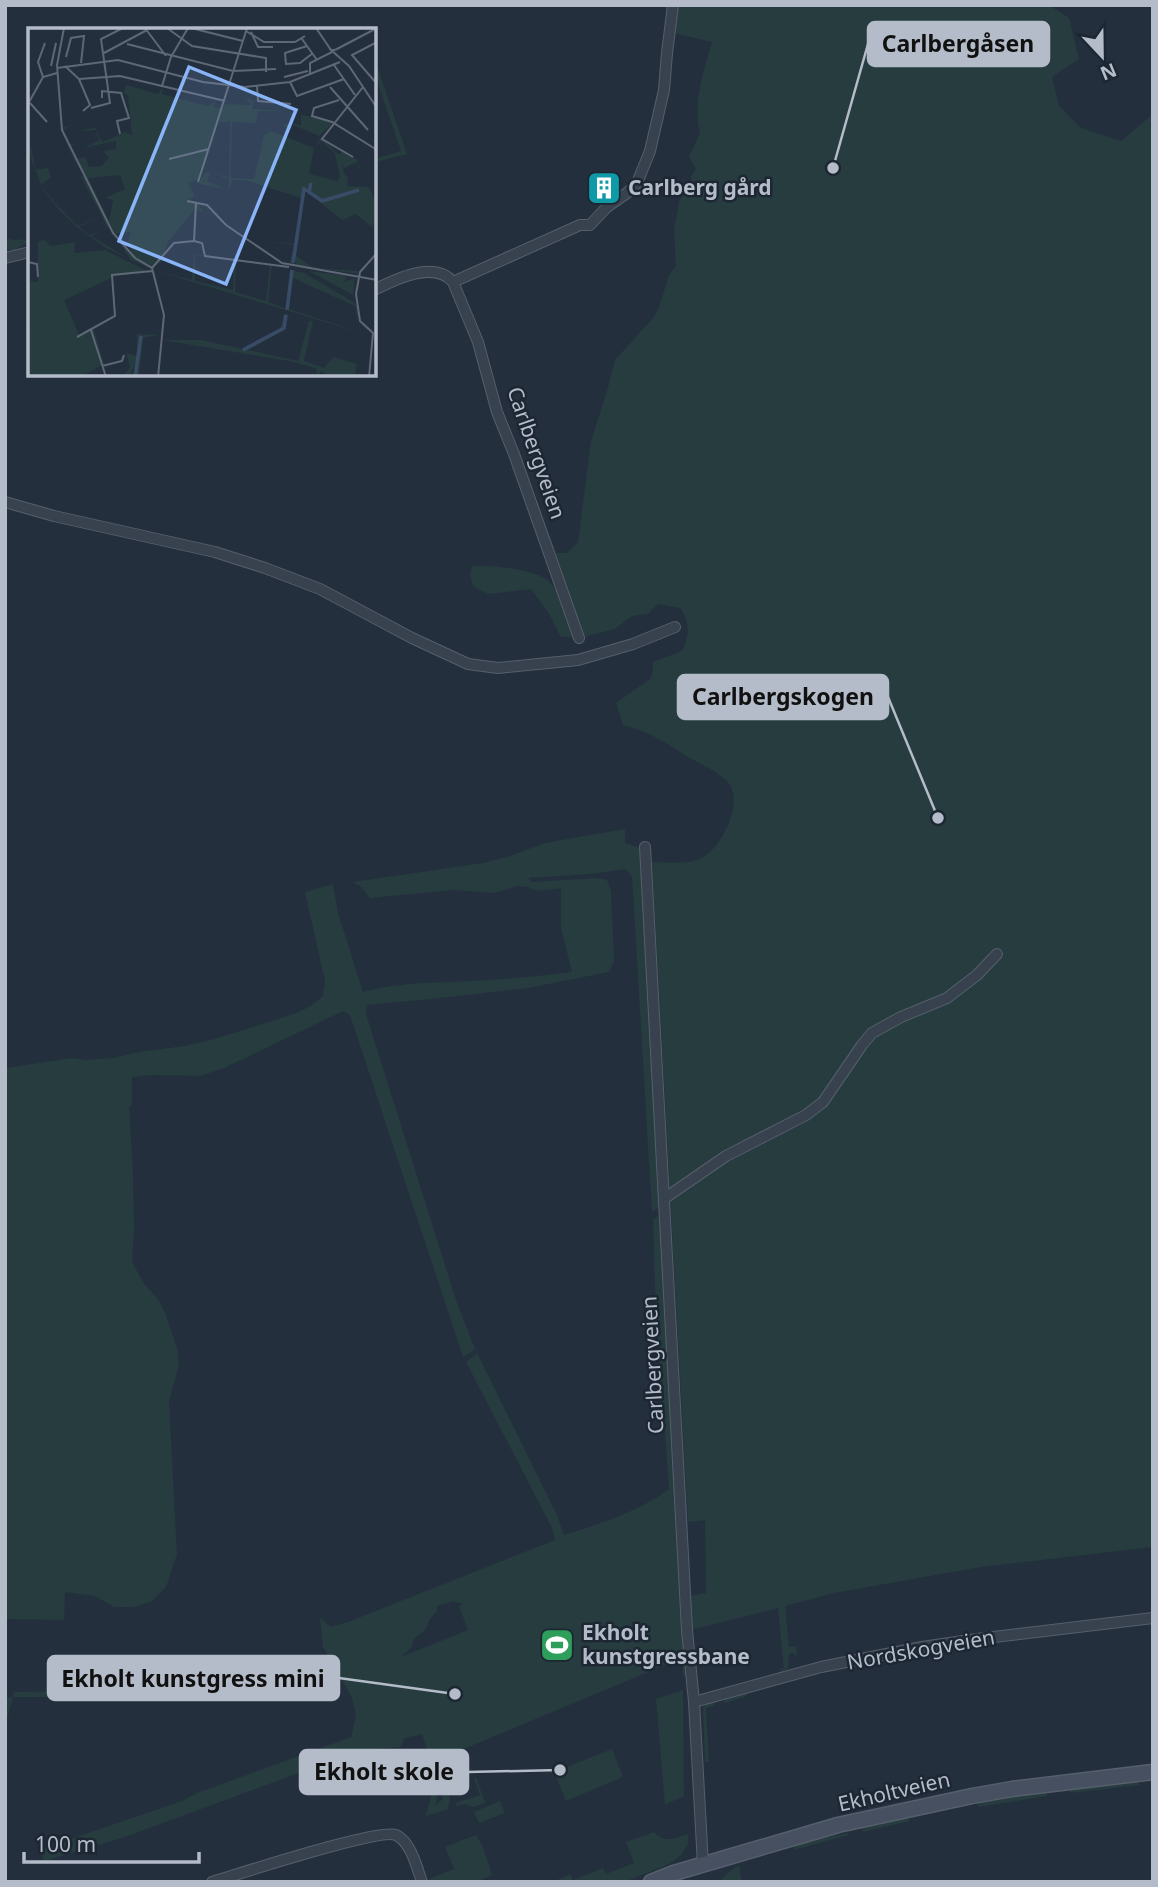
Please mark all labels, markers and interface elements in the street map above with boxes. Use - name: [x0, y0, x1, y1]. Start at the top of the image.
- north arrow: [1067, 21, 1137, 91]
- callout: Carlbergåsen: [868, 22, 1049, 66]
- text: Carlbergåsen: [882, 27, 1034, 59]
- inset map: [28, 28, 376, 376]
- text: N: [1096, 57, 1120, 87]
- building icon: Carlberg gård: [585, 169, 623, 207]
- place label: Carlberg gård: [628, 173, 772, 201]
- street label: Carlbergveien: [501, 383, 573, 522]
- callout: Carlbergskogen: [678, 675, 888, 719]
- text: Carlbergskogen: [692, 680, 874, 712]
- street label: Carlbergveien: [634, 1295, 670, 1435]
- place label: Ekholt kunstgressbane: [582, 1618, 750, 1670]
- street label: Nordskogveien: [845, 1622, 997, 1676]
- sports icon: Ekholt kunstgressbane: [538, 1626, 576, 1664]
- callout: Ekholt kunstgress mini: [48, 1656, 339, 1700]
- text: Ekholt kunstgress mini: [61, 1662, 325, 1694]
- callout: Ekholt skole: [300, 1750, 468, 1794]
- text: Ekholt skole: [314, 1755, 454, 1787]
- street label: Ekholtveien: [835, 1765, 953, 1818]
- scale bar: [24, 1820, 200, 1864]
- text: 100 m: [35, 1830, 96, 1858]

